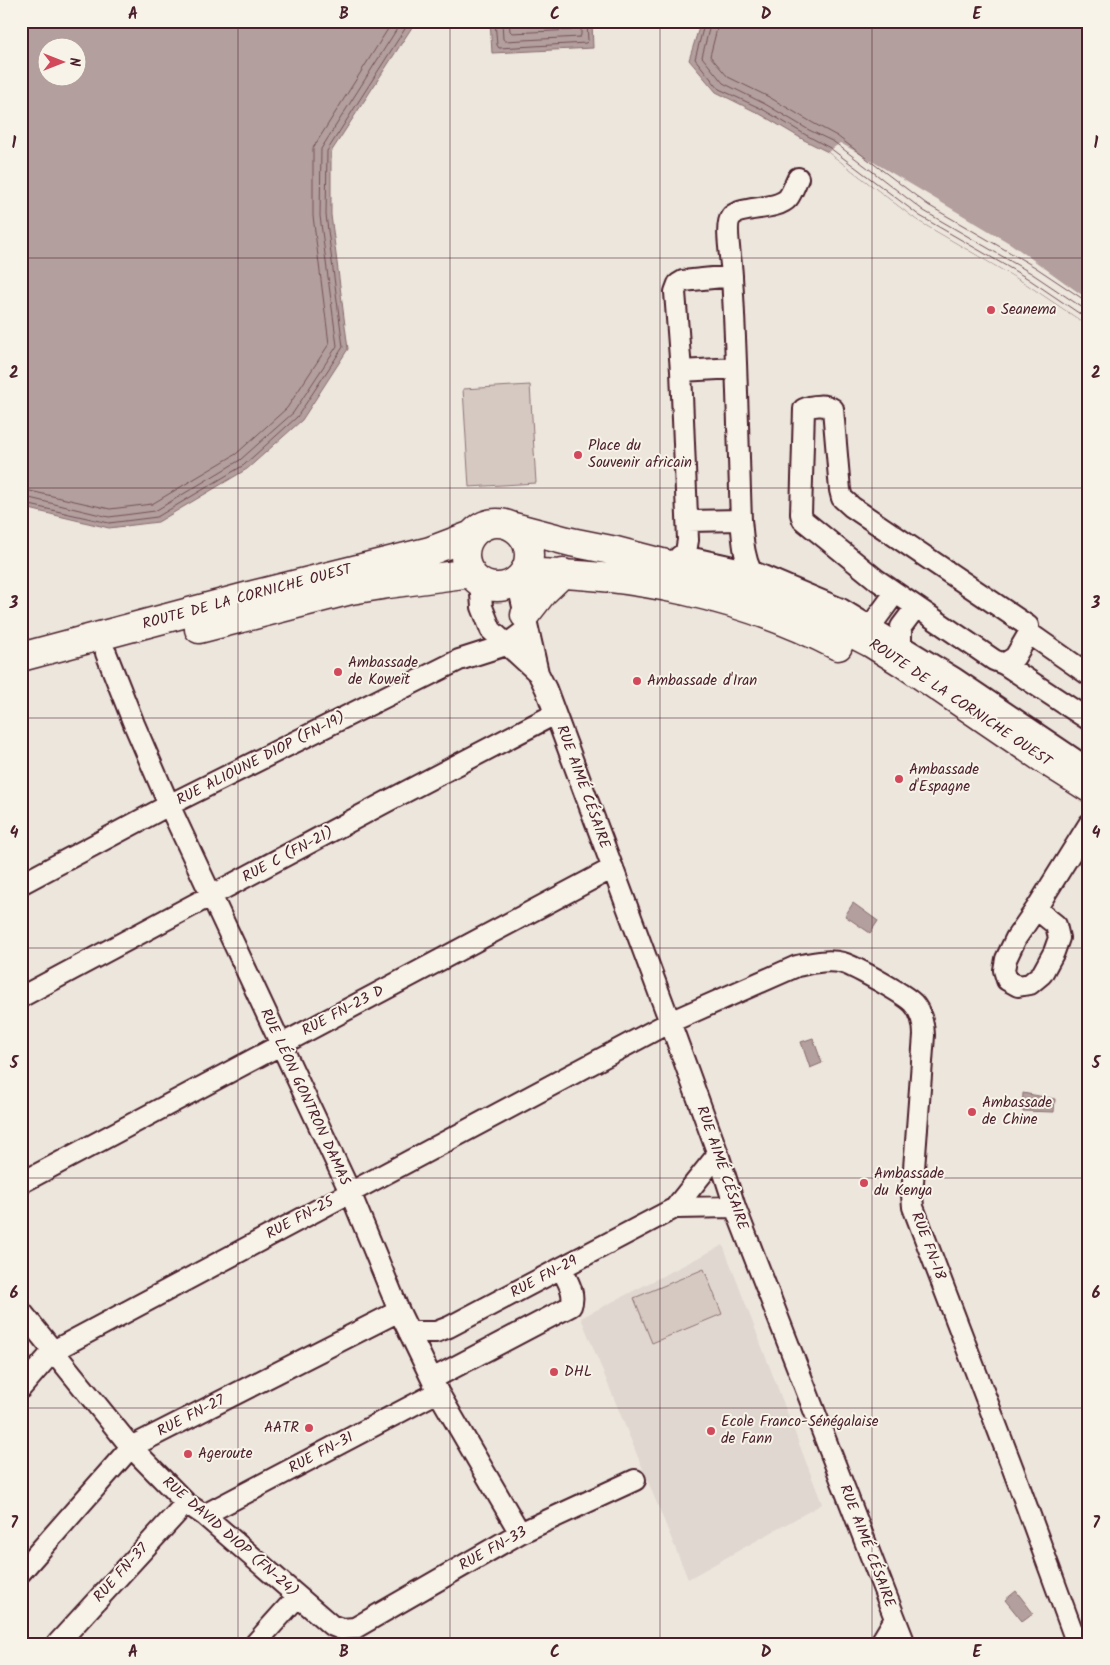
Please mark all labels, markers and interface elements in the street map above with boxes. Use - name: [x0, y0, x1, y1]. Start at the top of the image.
- text: A: [128, 2, 138, 27]
- text: B: [339, 2, 349, 27]
- text: C: [550, 2, 560, 27]
- text: D: [761, 2, 772, 27]
- text: E: [973, 2, 983, 27]
- north arrow: [38, 38, 88, 88]
- text: N: [63, 58, 85, 67]
- text: 1: [12, 131, 17, 156]
- text: 1: [1094, 131, 1099, 156]
- place label: Seanema: [1001, 298, 1056, 322]
- marker: Seanema: [985, 304, 997, 316]
- text: 2: [9, 361, 19, 386]
- text: 2: [1091, 361, 1101, 386]
- place label: Place du Souvenir africain: [588, 434, 692, 475]
- marker: Place du Souvenir africain: [572, 449, 584, 461]
- street label: ROUTE DE LA CORNICHE OUEST: [140, 557, 356, 637]
- text: 3: [9, 591, 19, 616]
- text: 3: [1091, 591, 1101, 616]
- street label: ROUTE DE LA CORNICHE OUEST: [864, 633, 1058, 774]
- place label: Ambassade de Koweït: [348, 651, 418, 692]
- marker: Ambassade de Koweït: [332, 666, 344, 678]
- place label: Ambassade d'Iran: [647, 669, 757, 693]
- marker: Ambassade d'Iran: [631, 675, 643, 687]
- street label: RUE ALIOUNE DIOP (FN-19): [172, 706, 350, 812]
- street label: RUE AIMÉ CÉSAIRE: [550, 722, 617, 853]
- place label: Ambassade d'Espagne: [909, 758, 979, 799]
- marker: Ambassade d'Espagne: [893, 773, 905, 785]
- text: 4: [10, 821, 19, 846]
- street label: RUE C (FN-21): [238, 821, 338, 889]
- text: 4: [1092, 821, 1101, 846]
- street label: RUE FN-23 D: [297, 979, 389, 1043]
- street label: RUE LÉON GONTRON DAMAS: [253, 1004, 357, 1190]
- text: 5: [9, 1051, 20, 1076]
- text: 5: [1091, 1051, 1102, 1076]
- place label: Ambassade de Chine: [982, 1091, 1052, 1132]
- street label: RUE AIMÉ CÉSAIRE: [689, 1103, 755, 1234]
- marker: Ambassade de Chine: [966, 1106, 978, 1118]
- place label: Ambassade du Kenya: [874, 1162, 944, 1203]
- marker: Ambassade du Kenya: [858, 1177, 870, 1189]
- street label: RUE FN-25: [262, 1190, 339, 1246]
- street label: RUE FN-18: [904, 1208, 952, 1284]
- street label: RUE FN-29: [506, 1249, 583, 1305]
- text: 6: [10, 1281, 19, 1306]
- text: 6: [1092, 1281, 1101, 1306]
- place label: DHL: [564, 1360, 592, 1384]
- marker: DHL: [548, 1366, 560, 1378]
- street label: RUE FN-27: [153, 1388, 230, 1443]
- place label: Ecole Franco-Sénégalaise de Fann: [721, 1410, 879, 1451]
- place label: AATR: [264, 1416, 299, 1440]
- marker: AATR: [303, 1422, 315, 1434]
- marker: Ecole Franco-Sénégalaise de Fann: [705, 1425, 717, 1437]
- street label: RUE FN-31: [284, 1426, 358, 1480]
- place label: Ageroute: [198, 1442, 253, 1466]
- marker: Ageroute: [182, 1448, 194, 1460]
- street label: RUE DAVID DIOP (FN-24): [156, 1471, 304, 1603]
- street label: RUE AIMÉ CÉSAIRE: [833, 1481, 902, 1612]
- text: 7: [10, 1511, 18, 1536]
- text: 7: [1092, 1511, 1100, 1536]
- street label: RUE FN-33: [455, 1520, 532, 1578]
- street label: RUE FN-37: [88, 1537, 155, 1608]
- text: A: [128, 1640, 138, 1665]
- text: B: [339, 1640, 349, 1665]
- text: C: [550, 1640, 560, 1665]
- text: D: [761, 1640, 772, 1665]
- text: E: [973, 1640, 983, 1665]

